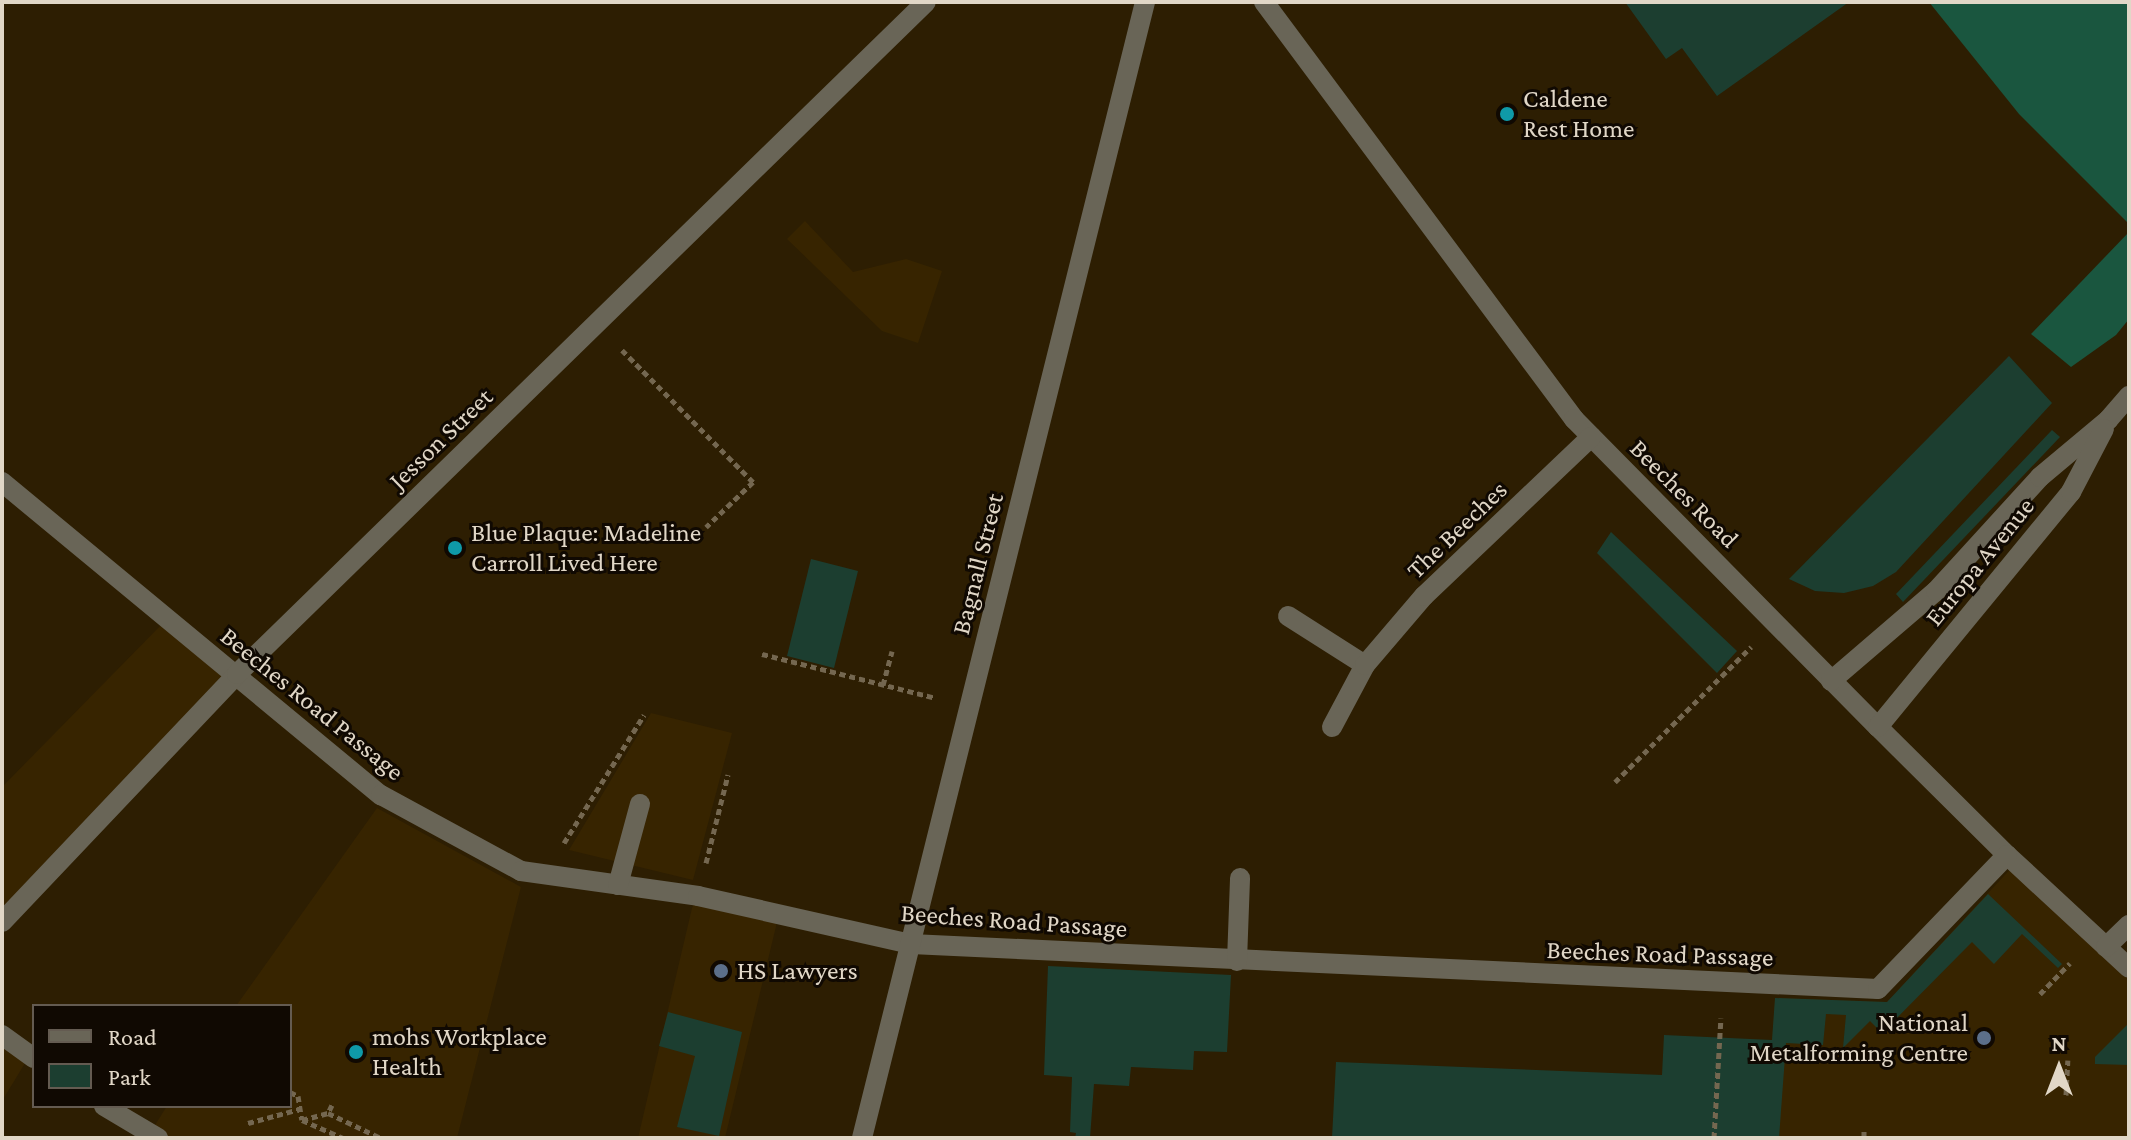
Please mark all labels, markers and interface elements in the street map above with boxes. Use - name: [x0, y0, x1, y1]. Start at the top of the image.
- place label: Caldene Rest Home: [1523, 83, 1634, 144]
- marker: Caldene Rest Home: [1498, 105, 1516, 123]
- street label: Jesson Street: [383, 382, 499, 496]
- street label: Beeches Road: [1623, 433, 1745, 555]
- street label: The Beeches: [1400, 474, 1514, 586]
- street label: Bagnall Street: [945, 490, 1011, 638]
- street label: Europa Avenue: [1919, 491, 2041, 633]
- place label: Blue Plaque: Madeline Carroll Lived Here: [471, 517, 701, 578]
- marker: Blue Plaque: Madeline Carroll Lived Here: [446, 539, 464, 557]
- street label: Beeches Road Passage: [214, 621, 410, 787]
- street label: Beeches Road Passage: [900, 898, 1128, 944]
- street label: Beeches Road Passage: [1546, 934, 1774, 974]
- place label: HS Lawyers: [737, 955, 858, 987]
- marker: HS Lawyers: [712, 962, 730, 980]
- legend: [32, 1004, 292, 1108]
- place label: National Metalforming Centre: [1750, 1007, 1968, 1068]
- place label: mohs Workplace Health: [372, 1021, 547, 1082]
- text: Road: [108, 1023, 157, 1050]
- north arrow: [2019, 1028, 2099, 1108]
- marker: National Metalforming Centre: [1975, 1029, 1993, 1047]
- text: N: [2052, 1031, 2067, 1056]
- marker: mohs Workplace Health: [347, 1043, 365, 1061]
- text: Park: [108, 1063, 151, 1090]

